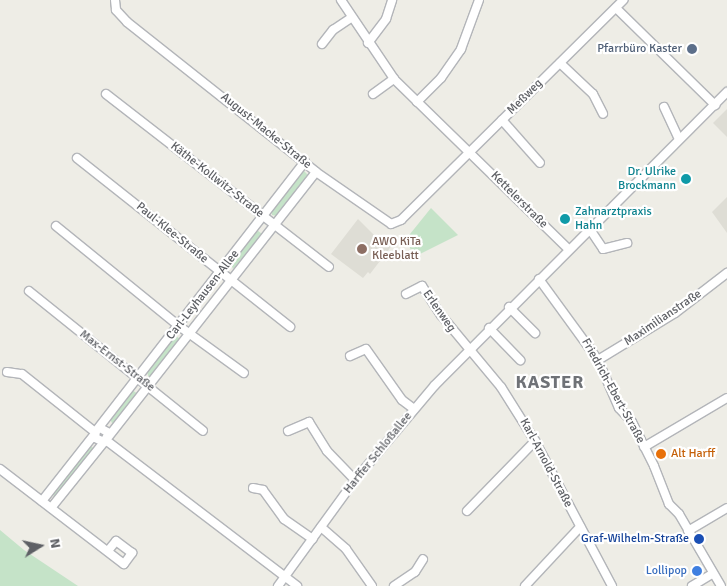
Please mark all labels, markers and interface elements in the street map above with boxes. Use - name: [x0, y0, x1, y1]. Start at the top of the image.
- place label: Pfarrbüro Kaster: [597, 42, 682, 56]
- marker: Pfarrbüro Kaster: [686, 43, 698, 55]
- street label: Meßweg: [504, 76, 546, 118]
- street label: August-Macke-Straße: [218, 90, 314, 172]
- street label: Käthe-Kollwitz-Straße: [167, 139, 267, 221]
- place label: Dr. Ulrike Brockmann: [618, 165, 676, 193]
- street label: Kettelerstraße: [488, 169, 550, 231]
- marker: Dr. Ulrike Brockmann: [680, 173, 692, 185]
- street label: Paul-Klee-Straße: [133, 200, 211, 266]
- place label: Zahnarztpraxis Hahn: [575, 205, 652, 233]
- marker: Zahnarztpraxis Hahn: [559, 213, 571, 225]
- place label: AWO KiTa Kleeblatt: [372, 235, 421, 263]
- marker: AWO KiTa Kleeblatt: [356, 243, 368, 255]
- street label: Carl-Leyhausen-Allee: [163, 247, 243, 343]
- street label: Erlenweg: [419, 287, 459, 335]
- street label: Maximilianstraße: [622, 287, 704, 349]
- street label: Max-Ernst-Straße: [76, 327, 158, 395]
- street label: Friedrich-Ebert-Straße: [578, 336, 648, 446]
- district label: KASTER: [515, 371, 585, 393]
- street label: Harffer Schloßallee: [341, 409, 415, 497]
- street label: Karl-Arnold-Straße: [516, 416, 576, 510]
- place label: Alt Harff: [671, 447, 715, 461]
- marker: Alt Harff: [655, 448, 667, 460]
- north arrow: [15, 521, 65, 571]
- place label: Graf-Wilhelm-Straße: [581, 532, 689, 546]
- marker: Graf-Wilhelm-Straße: [693, 533, 705, 545]
- text: N: [46, 537, 64, 550]
- place label: Lollipop: [646, 564, 687, 578]
- marker: Lollipop: [691, 565, 703, 577]

